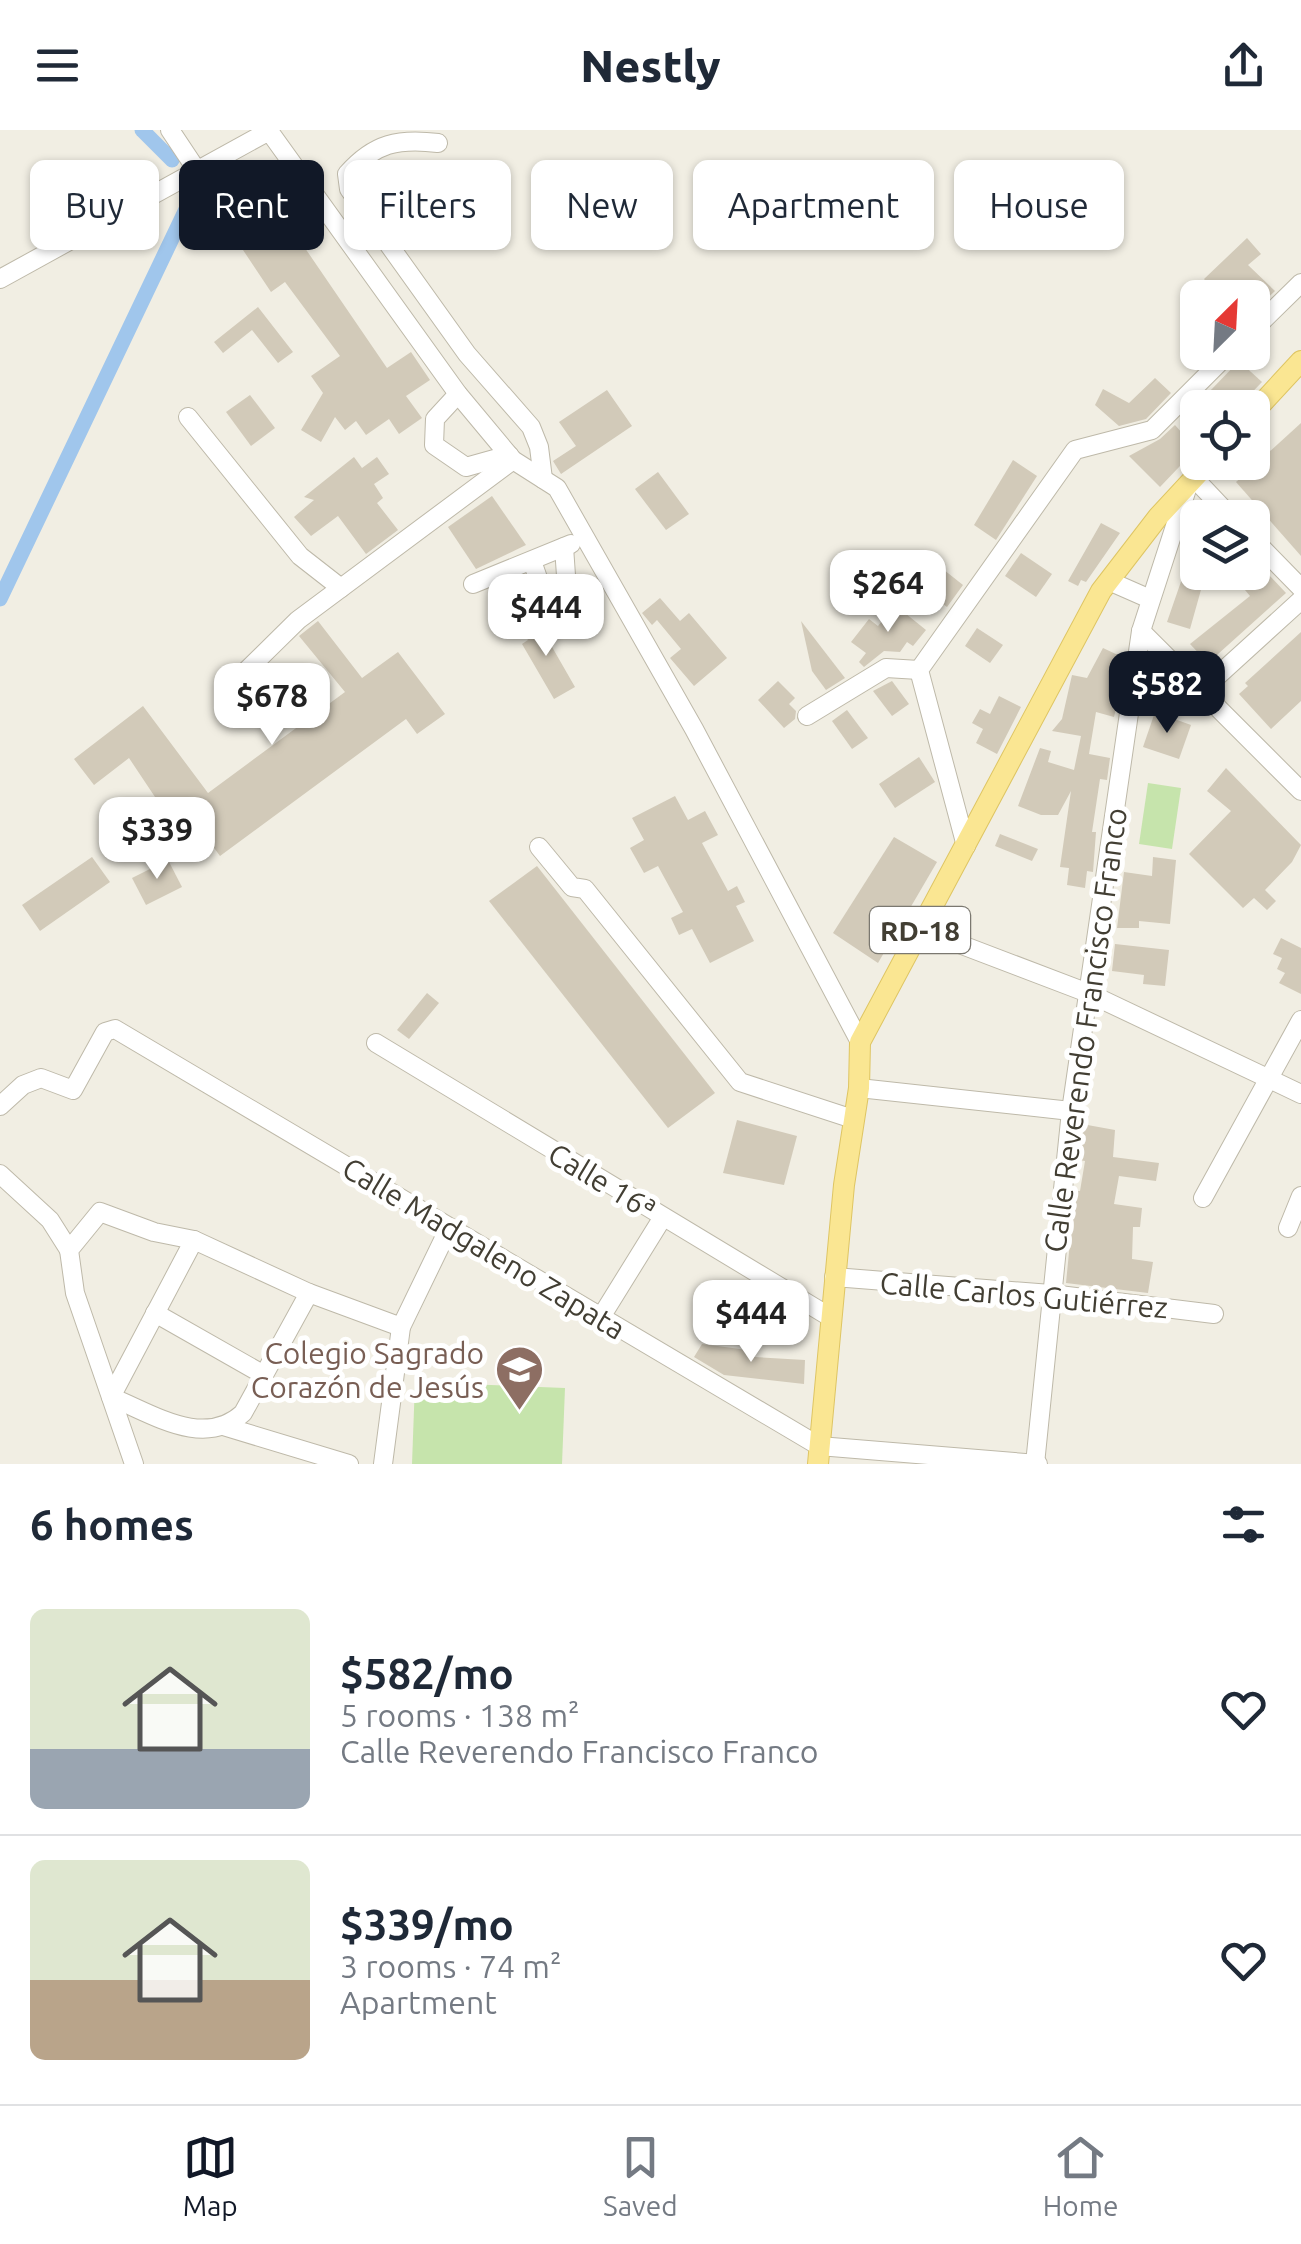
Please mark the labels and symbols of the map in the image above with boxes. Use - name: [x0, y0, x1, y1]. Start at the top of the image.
- north arrow: [1180, 280, 1270, 370]
- pin: $264: [829, 550, 947, 635]
- pin: $444: [487, 574, 605, 659]
- pin: $582: [1108, 651, 1226, 736]
- pin: $678: [213, 663, 331, 748]
- pin: $339: [98, 797, 216, 882]
- street label: Calle Reverendo Francisco Franco: [1037, 806, 1133, 1254]
- road number: RD-18: [870, 907, 970, 953]
- street label: Calle 16ª: [542, 1136, 662, 1226]
- street label: Calle Madgaleno Zapata: [337, 1150, 631, 1346]
- street label: Calle Carlos Gutiérrez: [878, 1265, 1170, 1325]
- pin: $444: [692, 1280, 810, 1365]
- place label: Colegio Sagrado Corazón de Jesús: [251, 1336, 484, 1404]
- school or university icon: Colegio Sagrado Corazón de Jesús: [493, 1344, 545, 1412]

